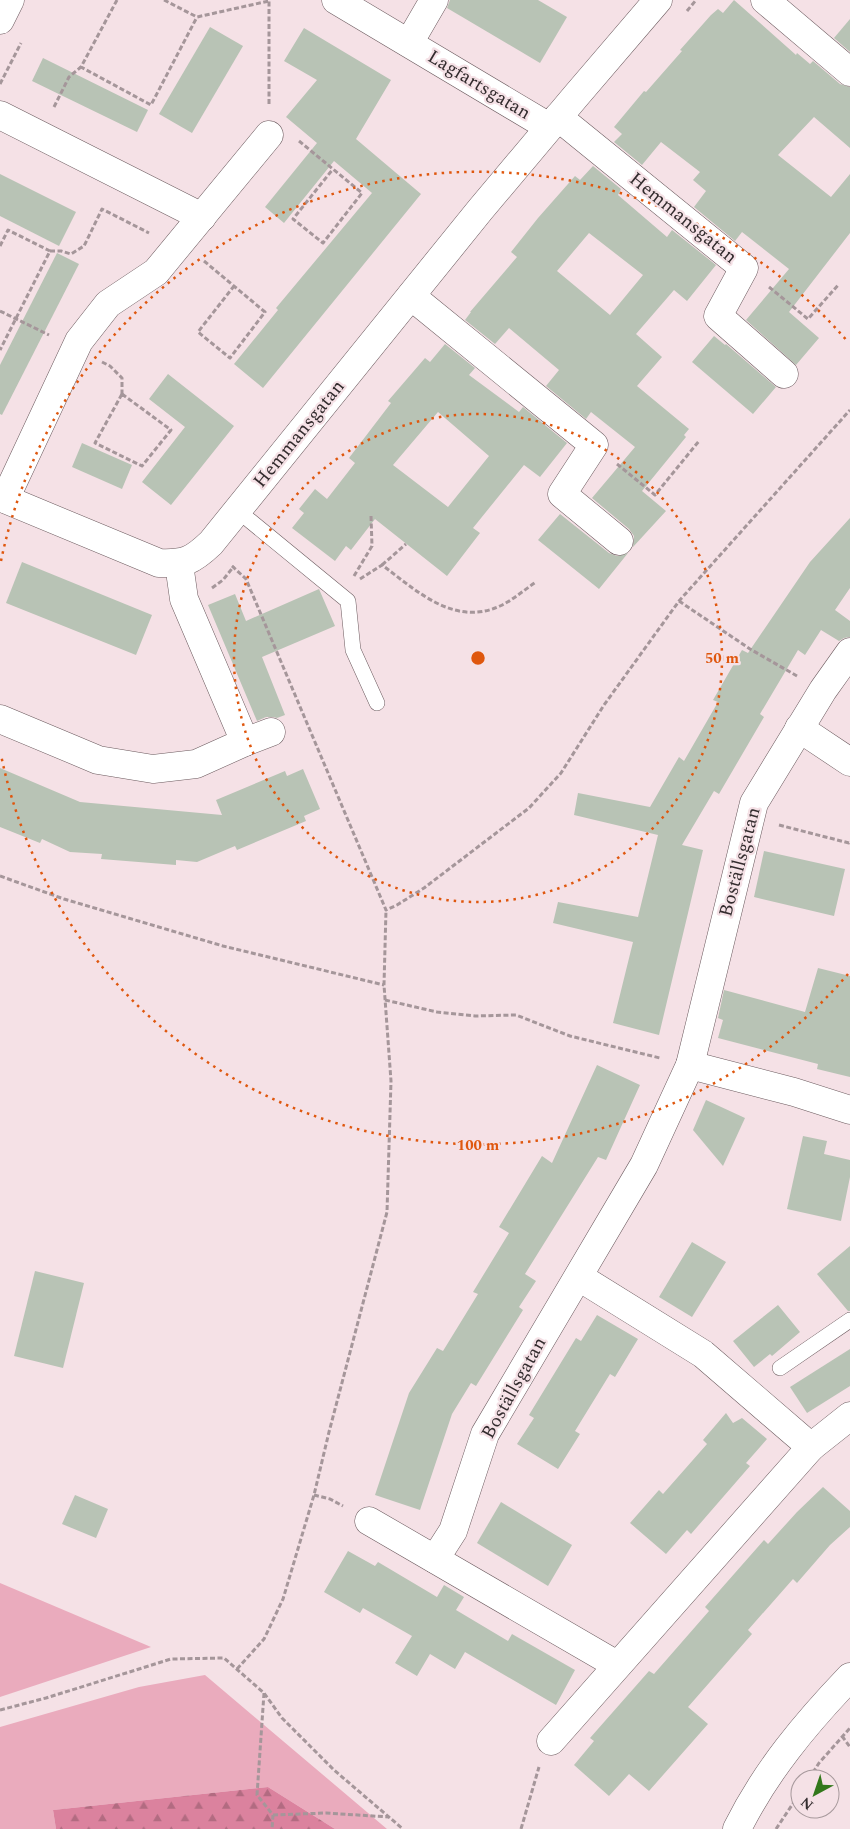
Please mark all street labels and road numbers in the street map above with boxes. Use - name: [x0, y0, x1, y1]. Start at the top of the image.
- street label: Lagfartsgatan: [422, 43, 536, 127]
- street label: Hemmansgatan: [623, 165, 743, 271]
- street label: Hemmansgatan: [246, 374, 352, 494]
- street label: Boställsgatan: [711, 804, 769, 920]
- street label: Boställsgatan: [474, 1332, 554, 1444]

